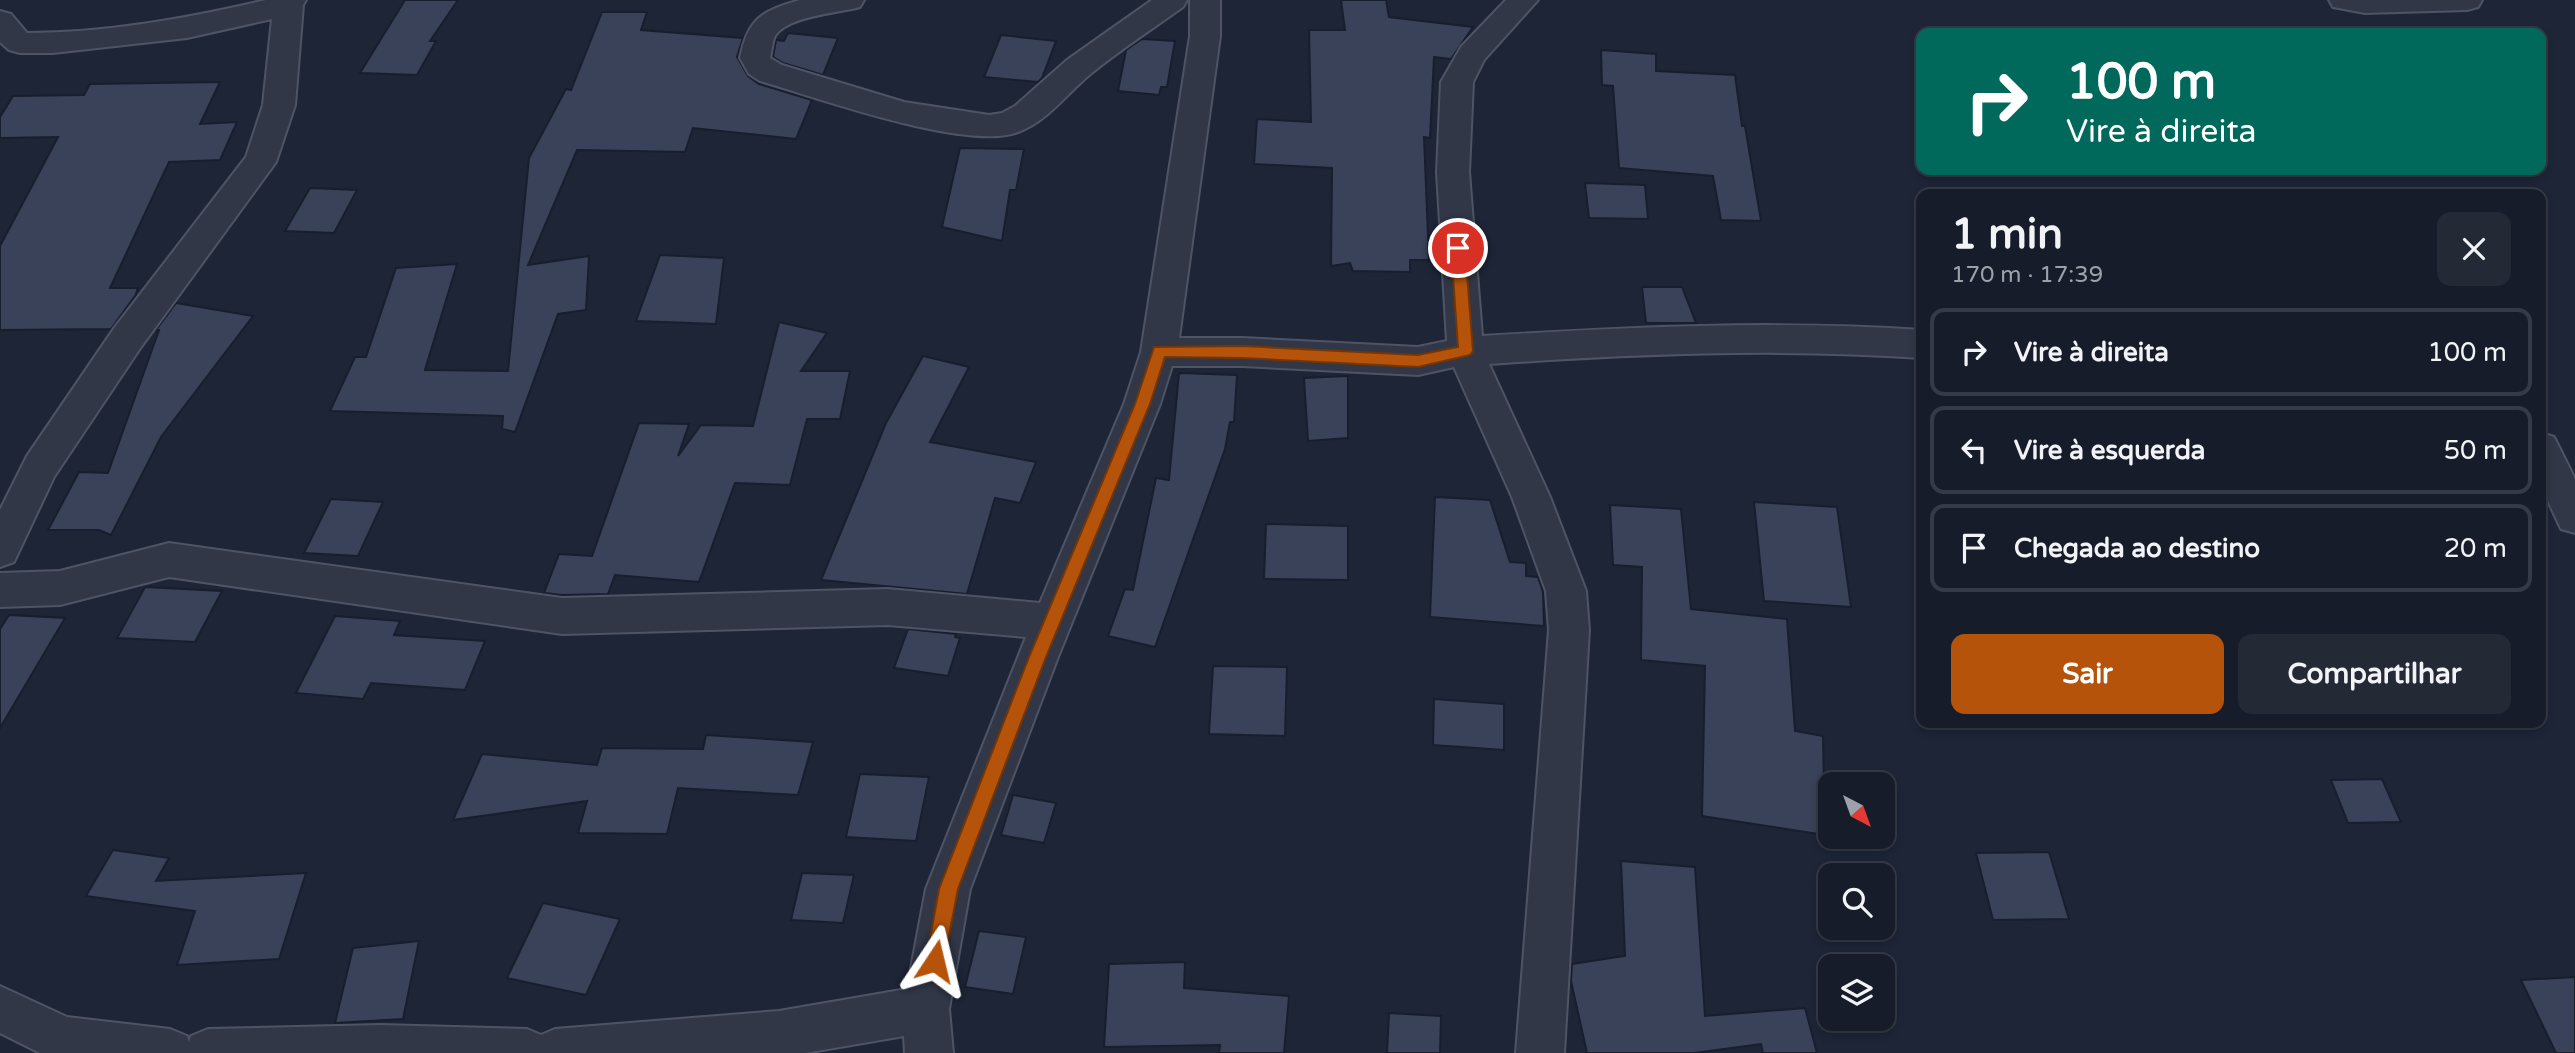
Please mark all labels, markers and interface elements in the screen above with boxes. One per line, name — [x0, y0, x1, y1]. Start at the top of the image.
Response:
text: 100 m — [2066, 53, 2216, 112]
icon: right — [1951, 56, 2042, 147]
text: Vire à direita — [2066, 113, 2257, 151]
text: 1 min — [1951, 209, 2063, 260]
button: close — [2437, 212, 2511, 286]
pin — [1428, 218, 1488, 278]
icon: arrive — [1439, 229, 1477, 267]
text: 170 m · 17:39 — [1951, 261, 2103, 289]
icon: right — [1955, 333, 1993, 371]
text: Vire à direita — [2014, 337, 2169, 368]
text: 100 m — [2427, 337, 2507, 368]
icon: left — [1955, 431, 1993, 469]
text: Vire à esquerda — [2014, 435, 2205, 466]
text: 50 m — [2444, 435, 2507, 466]
icon: arrive — [1955, 529, 1993, 567]
text: Chegada ao destino — [2014, 533, 2260, 564]
text: 20 m — [2444, 533, 2507, 564]
button: Sair — [1951, 634, 2224, 714]
button: Compartilhar — [2238, 634, 2511, 714]
north arrow — [1818, 772, 1895, 849]
map controls — [1818, 772, 1895, 1031]
button: search — [1818, 863, 1895, 940]
position arrow — [898, 924, 972, 998]
button: layers — [1818, 954, 1895, 1031]

